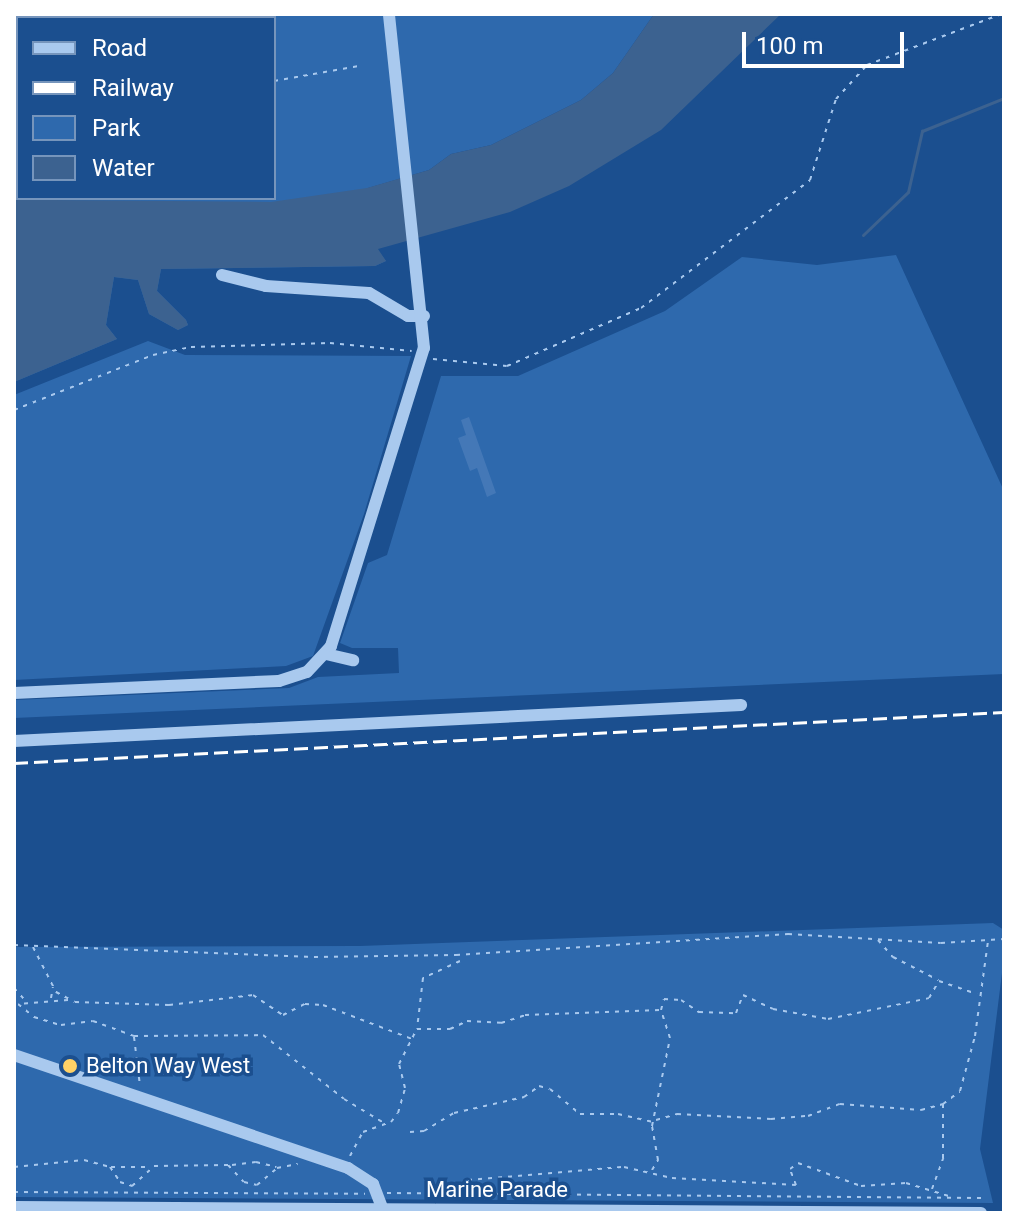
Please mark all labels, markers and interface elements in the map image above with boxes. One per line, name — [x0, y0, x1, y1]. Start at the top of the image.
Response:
legend — [16, 16, 276, 200]
scale bar — [746, 16, 908, 66]
text: 100 m — [756, 32, 823, 60]
text: Road — [92, 34, 147, 62]
text: Railway — [92, 74, 174, 102]
text: Park — [92, 114, 140, 142]
text: Water — [92, 154, 155, 182]
place label: Belton Way West — [86, 1053, 250, 1079]
marker: Belton Way West — [61, 1057, 79, 1075]
street label: Marine Parade — [426, 1177, 568, 1203]

